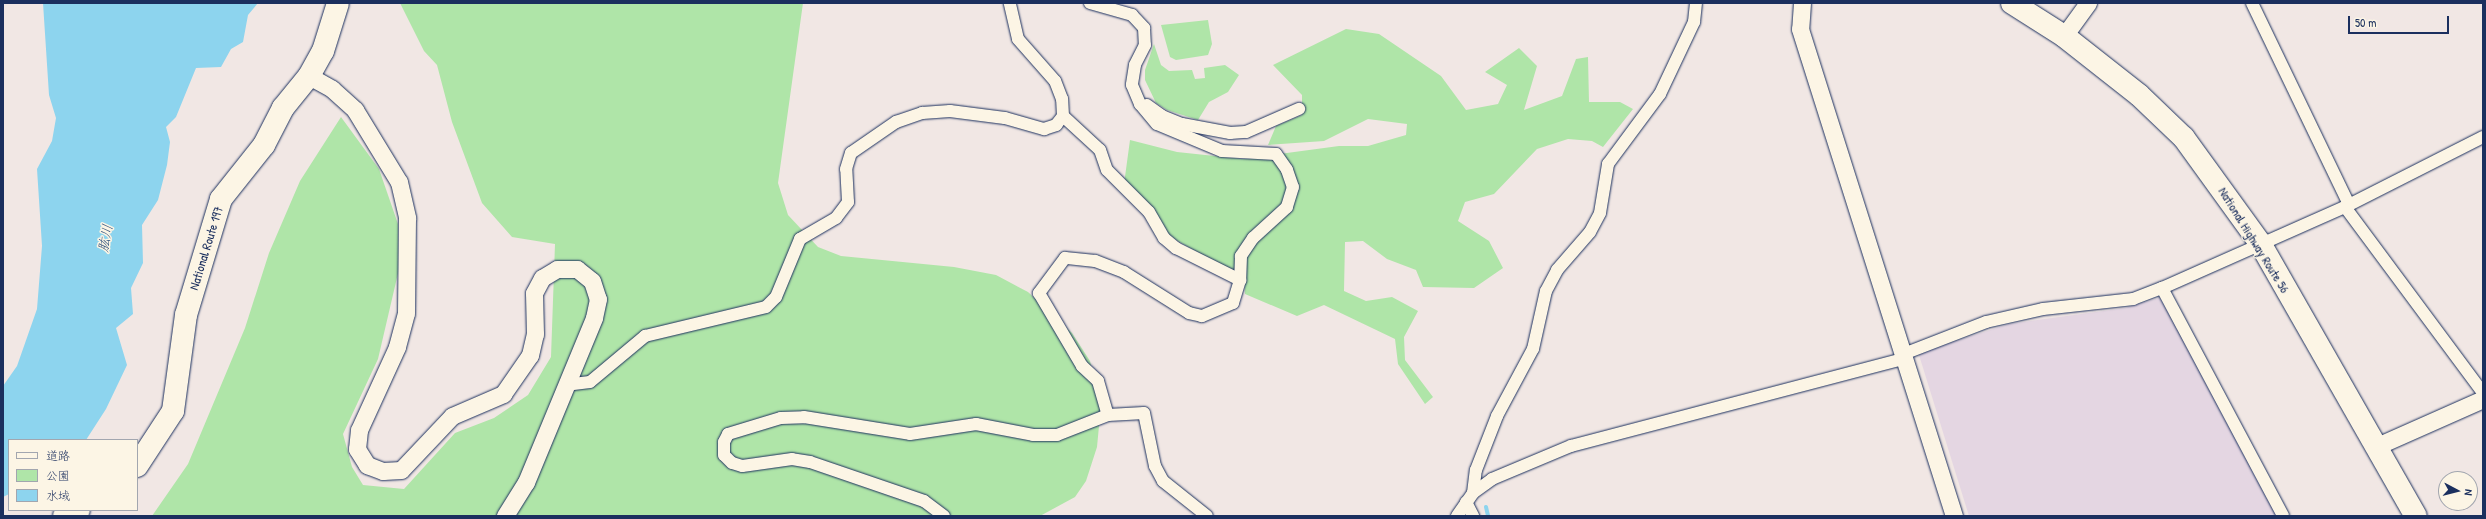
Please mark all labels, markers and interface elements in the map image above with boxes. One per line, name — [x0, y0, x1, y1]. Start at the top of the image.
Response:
scale bar — [2350, 8, 2451, 34]
text: 50 m — [2355, 14, 2376, 31]
street label: National Highway Route 56 — [2215, 184, 2293, 296]
street label: National Route 197 — [186, 204, 226, 292]
water label: 肱川 — [94, 223, 116, 253]
legend — [8, 439, 138, 511]
text: 道路 — [46, 447, 70, 464]
text: 公園 — [46, 467, 70, 484]
north arrow — [2438, 471, 2478, 511]
text: 水域 — [46, 487, 70, 504]
text: N — [2462, 489, 2476, 496]

